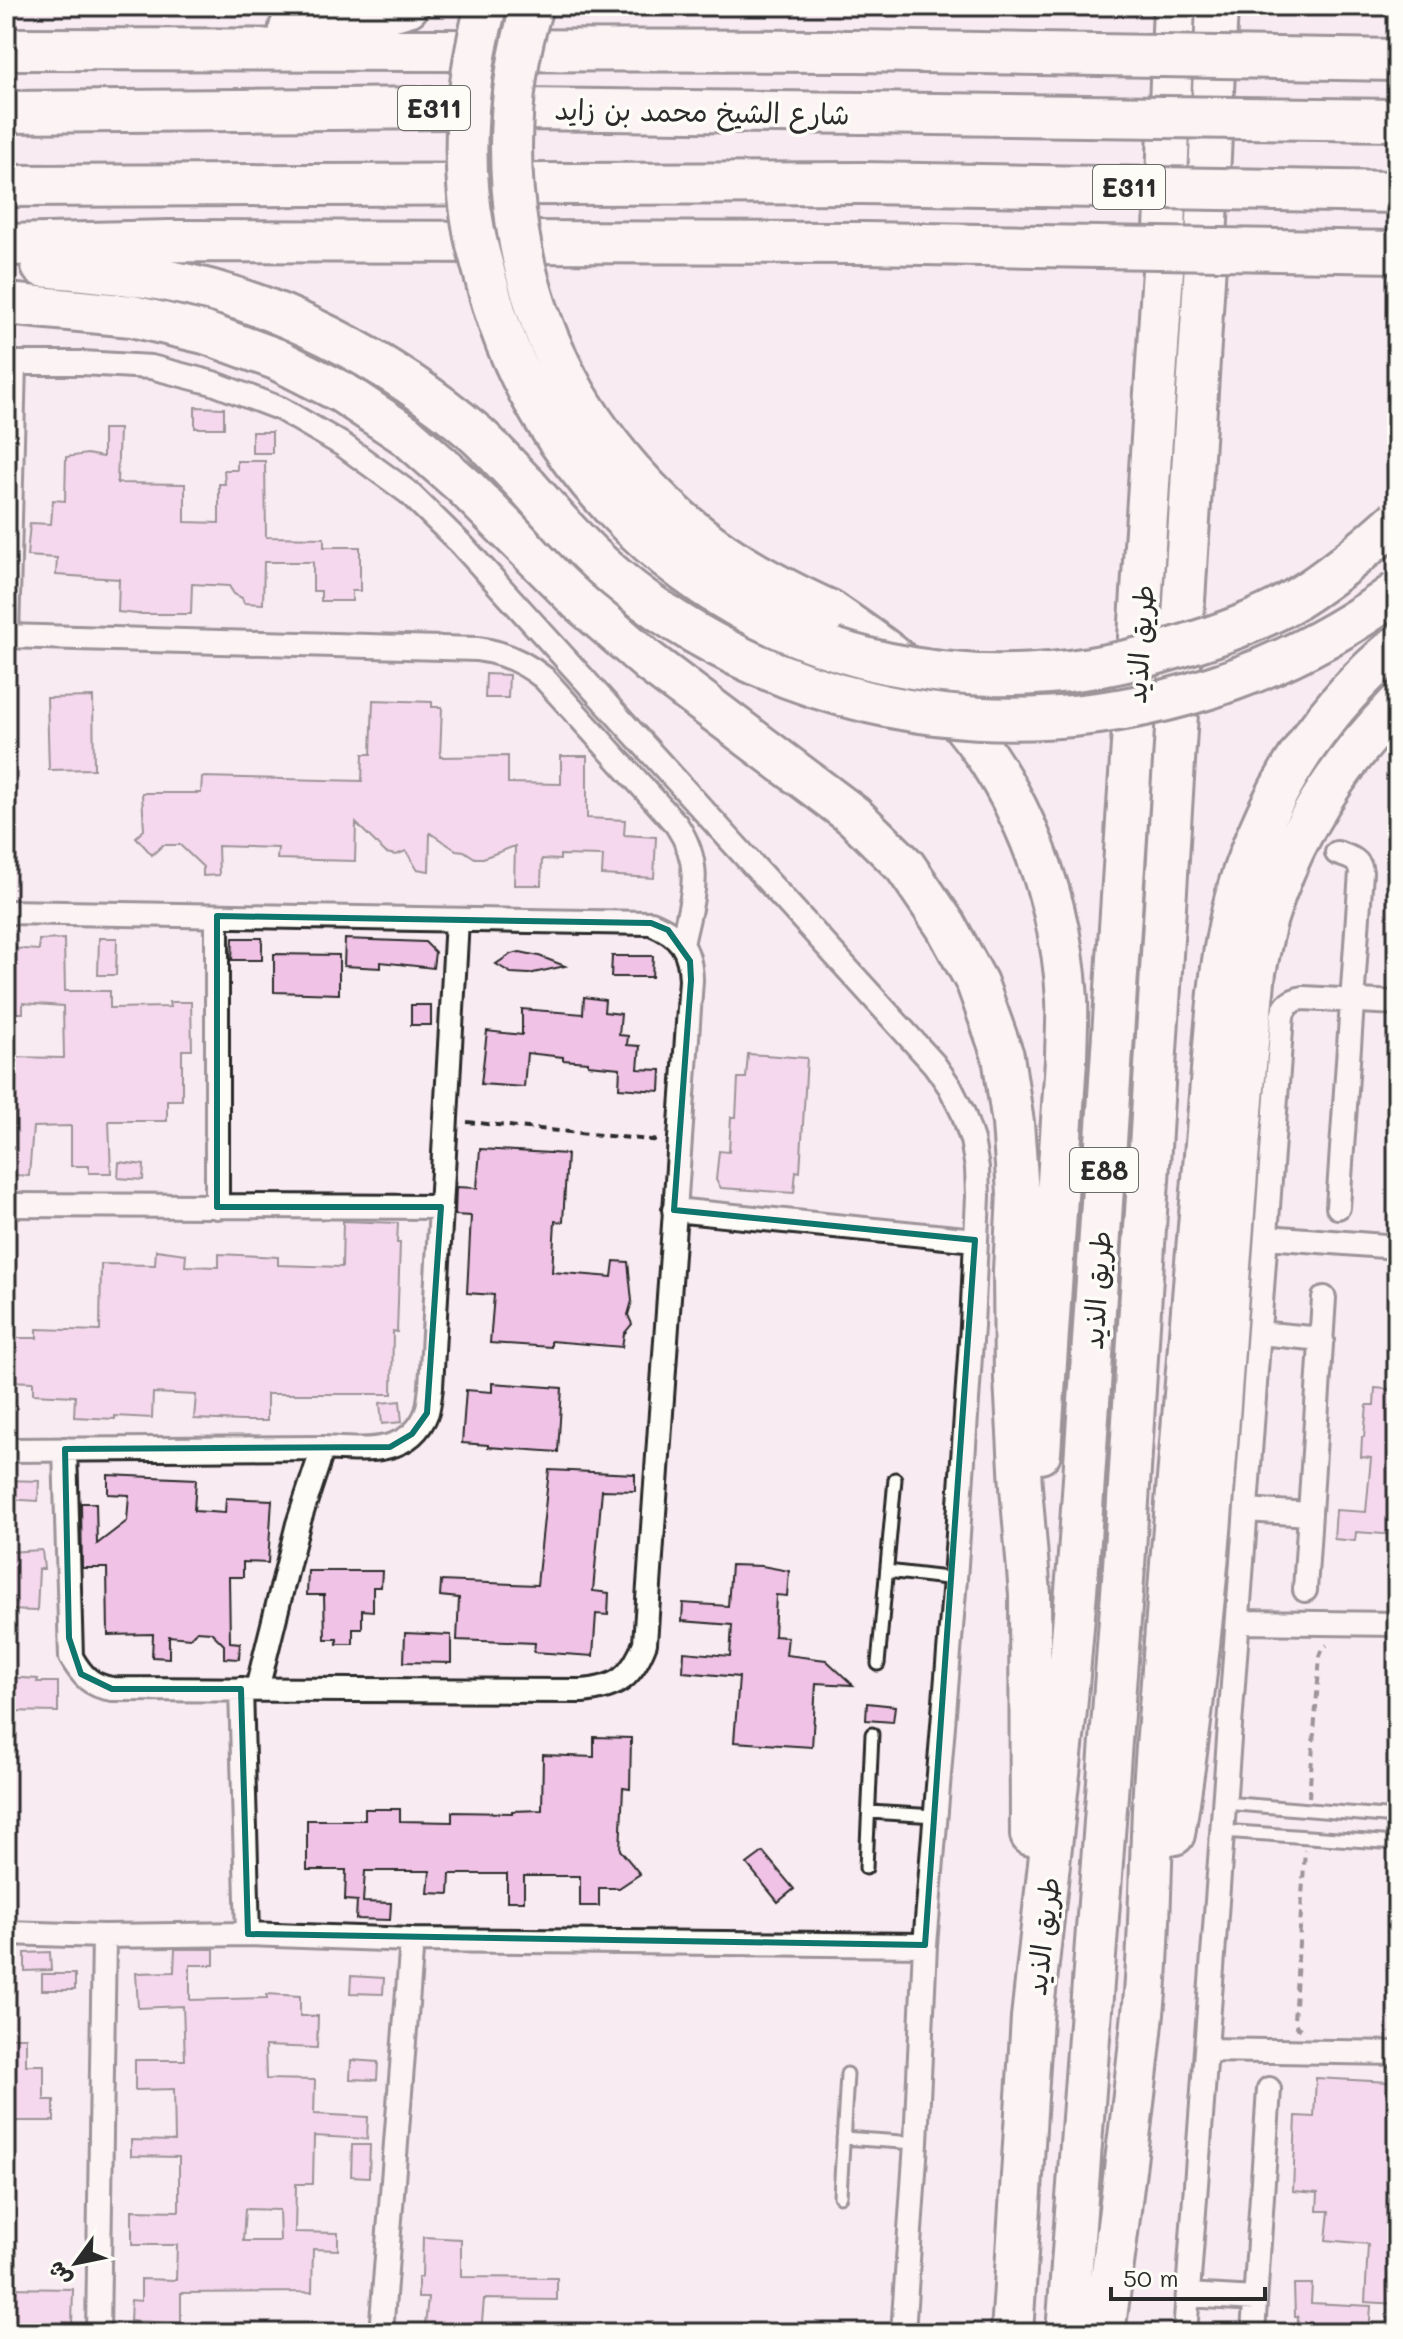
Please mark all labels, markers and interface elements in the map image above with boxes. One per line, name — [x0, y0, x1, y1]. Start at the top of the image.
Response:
road number: E311 — [398, 86, 470, 130]
street label: شارع الشيخ محمد بن زايد — [554, 90, 850, 135]
road number: E311 — [1093, 165, 1165, 209]
street label: طريق الذيد — [1117, 583, 1161, 705]
road number: E88 — [1070, 1148, 1138, 1192]
street label: طريق الذيد — [1074, 1229, 1118, 1351]
street label: طريق الذيد — [1017, 1875, 1067, 1997]
north arrow — [36, 2223, 116, 2303]
scale bar — [1111, 2251, 1265, 2301]
text: ش — [40, 2256, 78, 2292]
text: 50 m — [1123, 2262, 1179, 2293]

